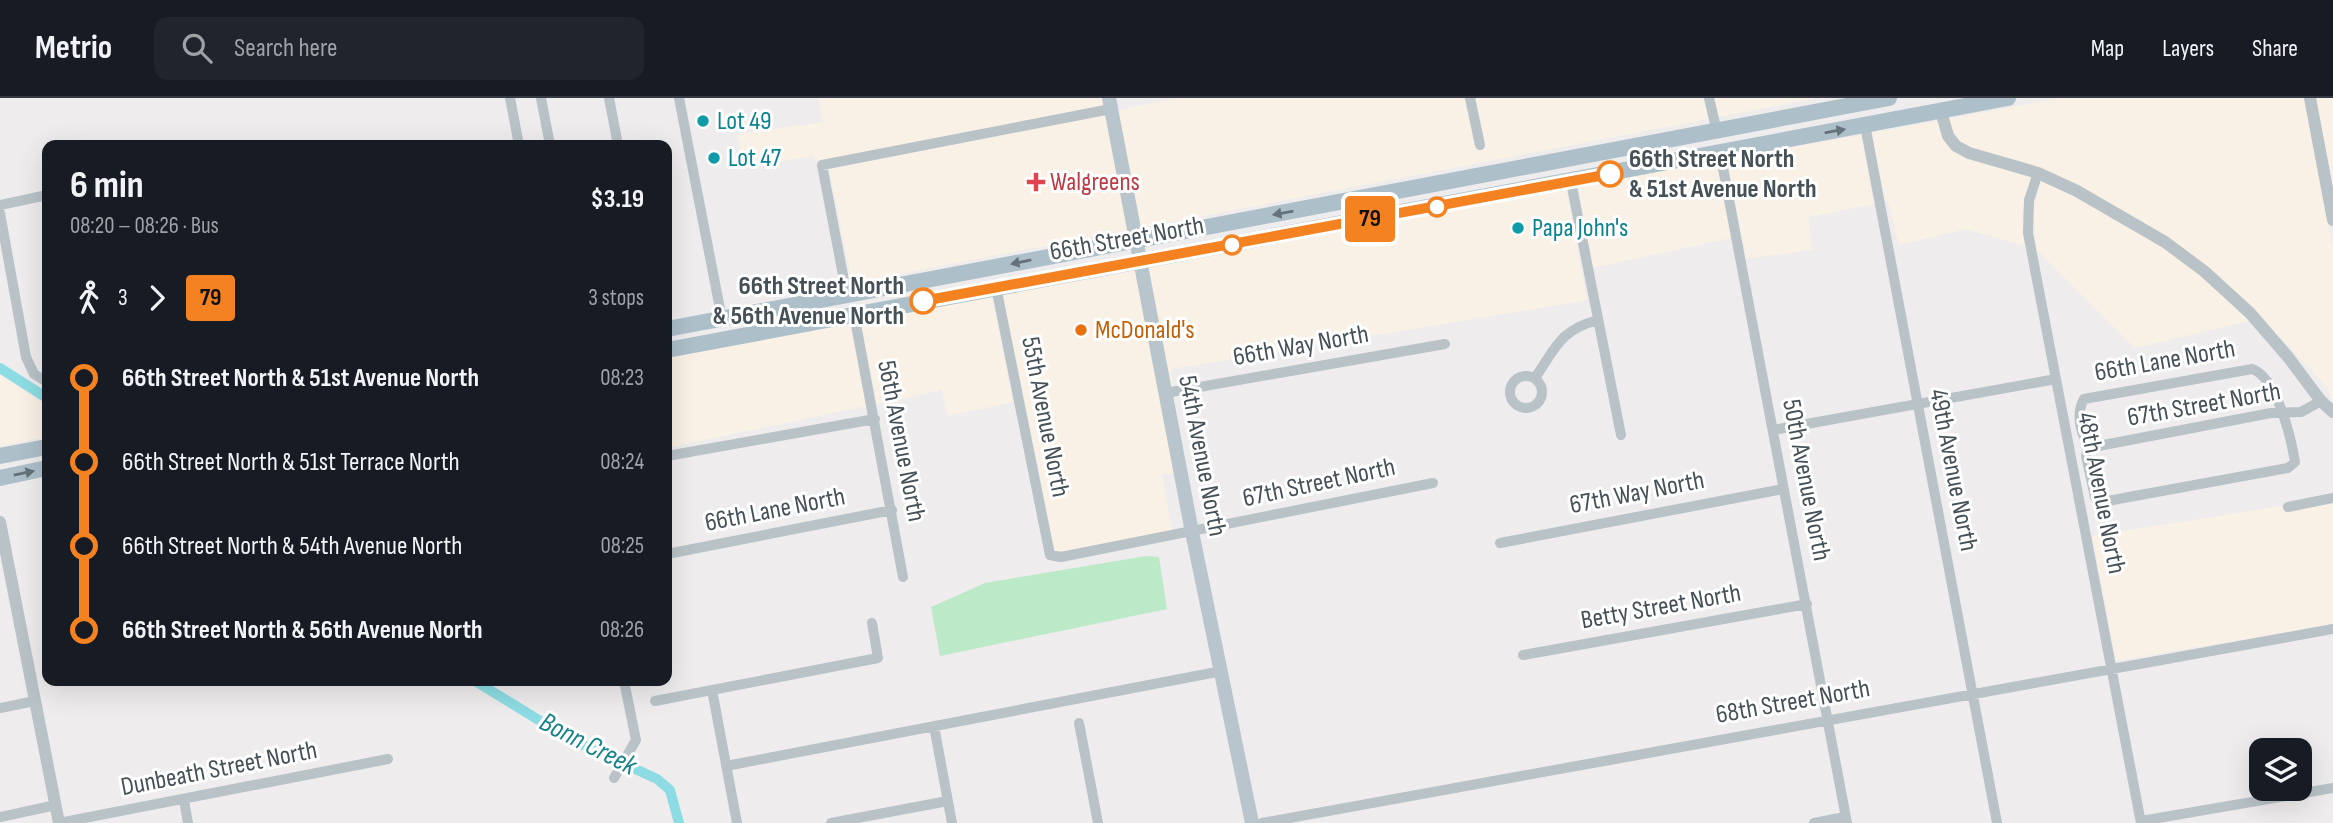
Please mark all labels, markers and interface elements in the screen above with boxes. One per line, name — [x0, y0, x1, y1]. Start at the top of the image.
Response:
search box — [154, 17, 644, 80]
text: Metrio — [35, 28, 112, 68]
icon: search — [178, 29, 216, 67]
text: Search here — [234, 33, 337, 64]
text: Map — [2091, 34, 2124, 63]
text: Layers — [2162, 34, 2214, 63]
text: Share — [2252, 34, 2298, 63]
place label: Lot 49 — [717, 106, 772, 137]
marker: Lot 49 — [695, 113, 711, 129]
one-way arrow — [1824, 125, 1846, 136]
place label: Lot 47 — [728, 143, 782, 174]
place label: 66th Street North & 51st Avenue North — [1629, 144, 1817, 205]
marker: Lot 47 — [706, 150, 722, 166]
marker: 66th Street North & 51st Avenue North — [1597, 161, 1623, 187]
text: 6 min — [70, 163, 144, 208]
place label: Walgreens — [1050, 167, 1140, 198]
marker: Walgreens — [1028, 174, 1044, 190]
text: $3.19 — [590, 184, 644, 215]
line badge: 79 — [1338, 196, 1402, 242]
unlabelled marker — [1427, 197, 1447, 217]
text: 79 — [1359, 204, 1381, 233]
one-way arrow — [1272, 208, 1294, 219]
street label: 66th Street North — [1048, 210, 1206, 268]
text: 08:20 – 08:26 · Bus — [70, 212, 219, 240]
place label: Papa John's — [1532, 213, 1628, 244]
marker: Papa John's — [1510, 220, 1526, 236]
unlabelled marker — [1222, 235, 1242, 255]
one-way arrow — [1010, 257, 1032, 268]
place label: 66th Street North & 56th Avenue North — [713, 271, 904, 332]
icon: walk — [70, 279, 108, 317]
icon: forward — [138, 279, 176, 317]
text: 79 — [200, 283, 221, 312]
text: 3 — [118, 284, 128, 312]
text: 3 stops — [588, 284, 644, 312]
marker: 66th Street North & 56th Avenue North — [910, 288, 936, 314]
place label: McDonald's — [1095, 315, 1195, 346]
street label: 66th Way North — [1231, 319, 1371, 373]
marker: McDonald's — [1073, 322, 1089, 338]
street label: 66th Lane North — [2092, 333, 2238, 389]
street label: 55th Avenue North — [1014, 334, 1076, 500]
street label: 56th Avenue North — [870, 358, 932, 524]
text: 66th Street North & 51st Avenue North — [122, 363, 479, 394]
text: 08:23 — [600, 364, 644, 392]
street label: 54th Avenue North — [1171, 373, 1233, 539]
street label: 67th Street North — [2125, 376, 2283, 434]
street label: 49th Avenue North — [1922, 386, 1984, 554]
street label: 50th Avenue North — [1775, 397, 1837, 563]
street label: 48th Avenue North — [2070, 409, 2132, 577]
text: 66th Street North & 51st Terrace North — [122, 447, 460, 478]
text: 08:24 — [600, 448, 644, 476]
street label: 67th Street North — [1240, 452, 1398, 514]
street label: 67th Way North — [1567, 465, 1707, 521]
one-way arrow — [13, 467, 35, 478]
street label: 66th Lane North — [702, 481, 848, 539]
text: 66th Street North & 54th Avenue North — [122, 531, 462, 562]
text: 08:25 — [601, 532, 644, 560]
street label: Betty Street North — [1579, 578, 1743, 636]
text: 66th Street North & 56th Avenue North — [122, 615, 483, 646]
text: 08:26 — [600, 616, 644, 644]
street label: 68th Street North — [1714, 673, 1872, 731]
water label: Bonn Creek — [534, 706, 643, 783]
street label: Dunbeath Street North — [118, 735, 320, 803]
map controls — [2249, 738, 2312, 801]
button: layers — [2249, 738, 2312, 801]

